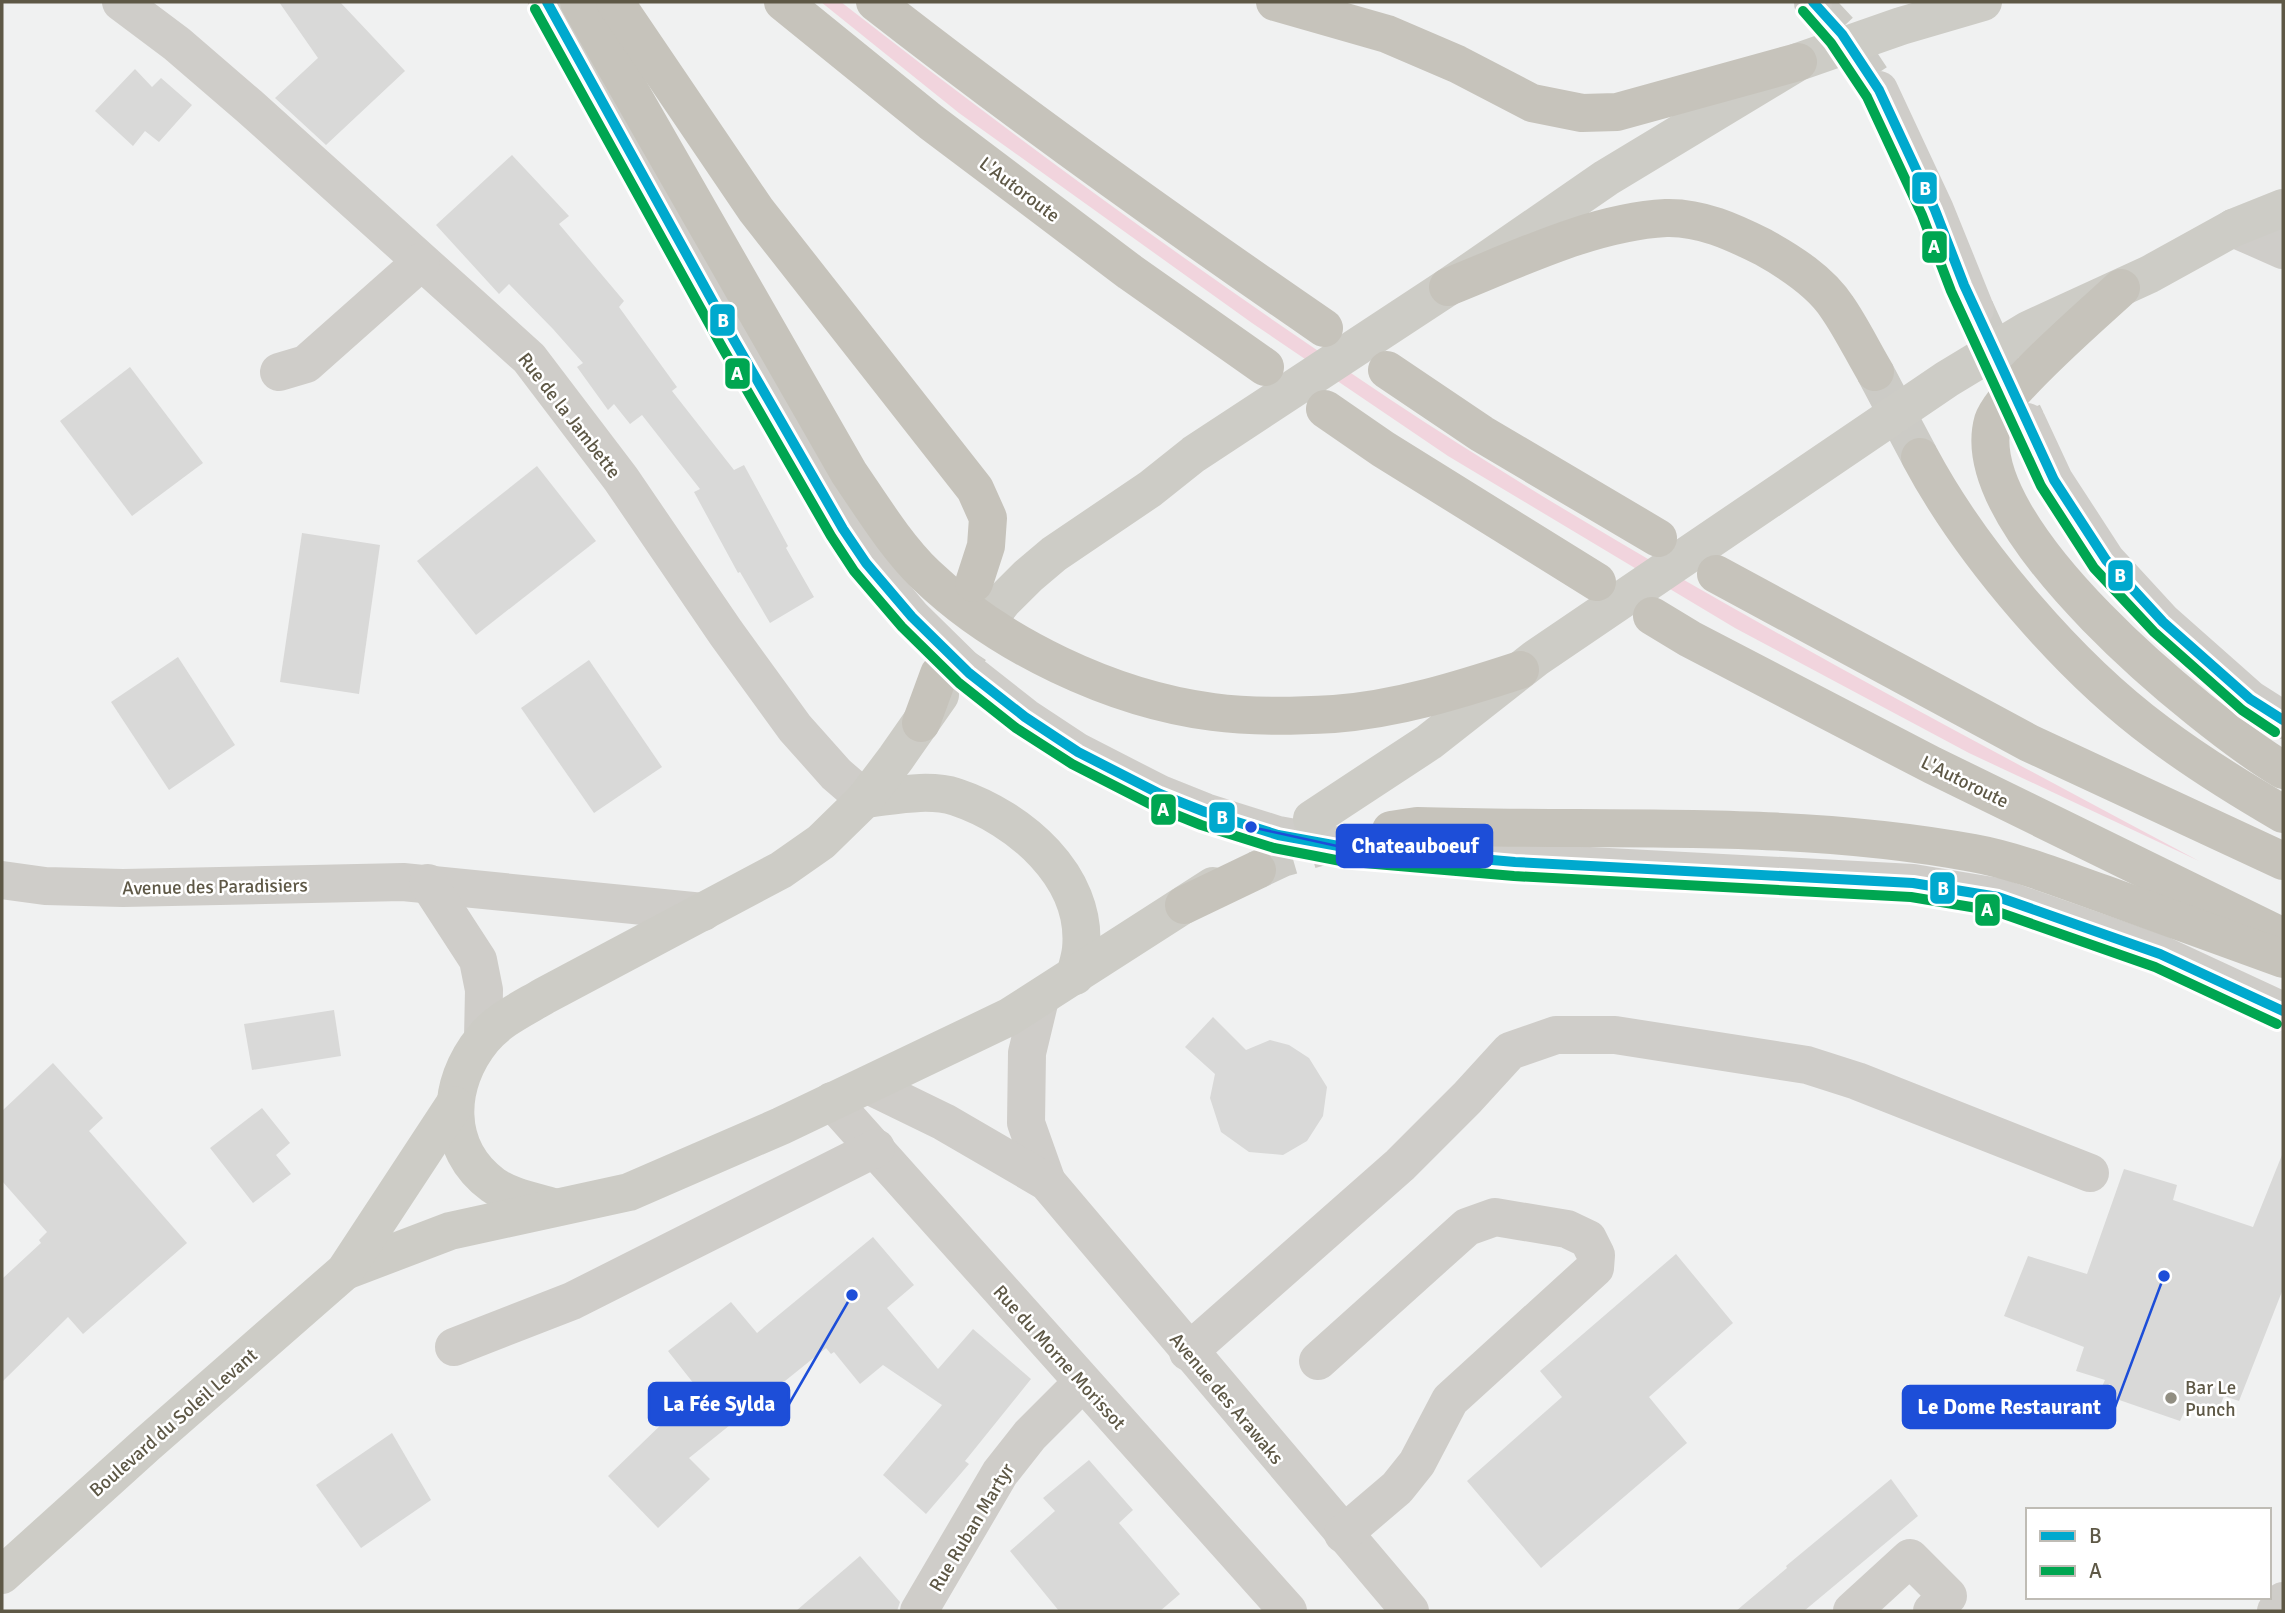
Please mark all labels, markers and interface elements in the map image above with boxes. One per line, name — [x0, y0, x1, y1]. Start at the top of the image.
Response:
street label: L'Autoroute — [974, 152, 1064, 228]
line badge: B — [1911, 171, 1938, 205]
text: B — [1919, 177, 1931, 201]
line badge: A — [1921, 230, 1948, 264]
text: A — [1928, 235, 1940, 259]
line badge: B — [709, 303, 736, 337]
text: B — [717, 309, 729, 333]
street label: Rue de la Jambette — [513, 348, 626, 483]
line badge: A — [724, 357, 751, 390]
text: A — [731, 362, 743, 386]
line badge: B — [2107, 559, 2134, 592]
text: B — [2114, 564, 2126, 588]
street label: L'Autoroute — [1917, 750, 2012, 813]
line badge: A — [1150, 793, 1177, 826]
text: A — [1157, 798, 1169, 822]
line badge: B — [1208, 801, 1236, 834]
text: B — [1216, 806, 1228, 830]
callout: Chateauboeuf — [1337, 825, 1492, 867]
text: Chateauboeuf — [1352, 833, 1480, 859]
line badge: B — [1929, 871, 1956, 905]
street label: Avenue des Paradisiers — [122, 873, 308, 901]
text: B — [1937, 877, 1949, 901]
line badge: A — [1974, 893, 2001, 927]
text: A — [1981, 898, 1993, 922]
street label: Rue du Morne Morissot — [988, 1280, 1131, 1435]
street label: Avenue des Arawaks — [1164, 1328, 1288, 1469]
street label: Boulevard du Soleil Levant — [85, 1343, 263, 1502]
place label: Bar Le Punch — [2185, 1376, 2236, 1422]
callout: La Fée Sylda — [649, 1383, 789, 1425]
callout: Le Dome Restaurant — [1903, 1386, 2115, 1428]
marker: Bar Le Punch — [2163, 1390, 2179, 1406]
text: La Fée Sylda — [663, 1391, 776, 1417]
text: Le Dome Restaurant — [1917, 1394, 2101, 1420]
street label: Rue Ruban Martyr — [924, 1459, 1020, 1596]
legend — [2026, 1508, 2271, 1599]
text: B — [2089, 1523, 2102, 1549]
text: A — [2089, 1558, 2102, 1584]

